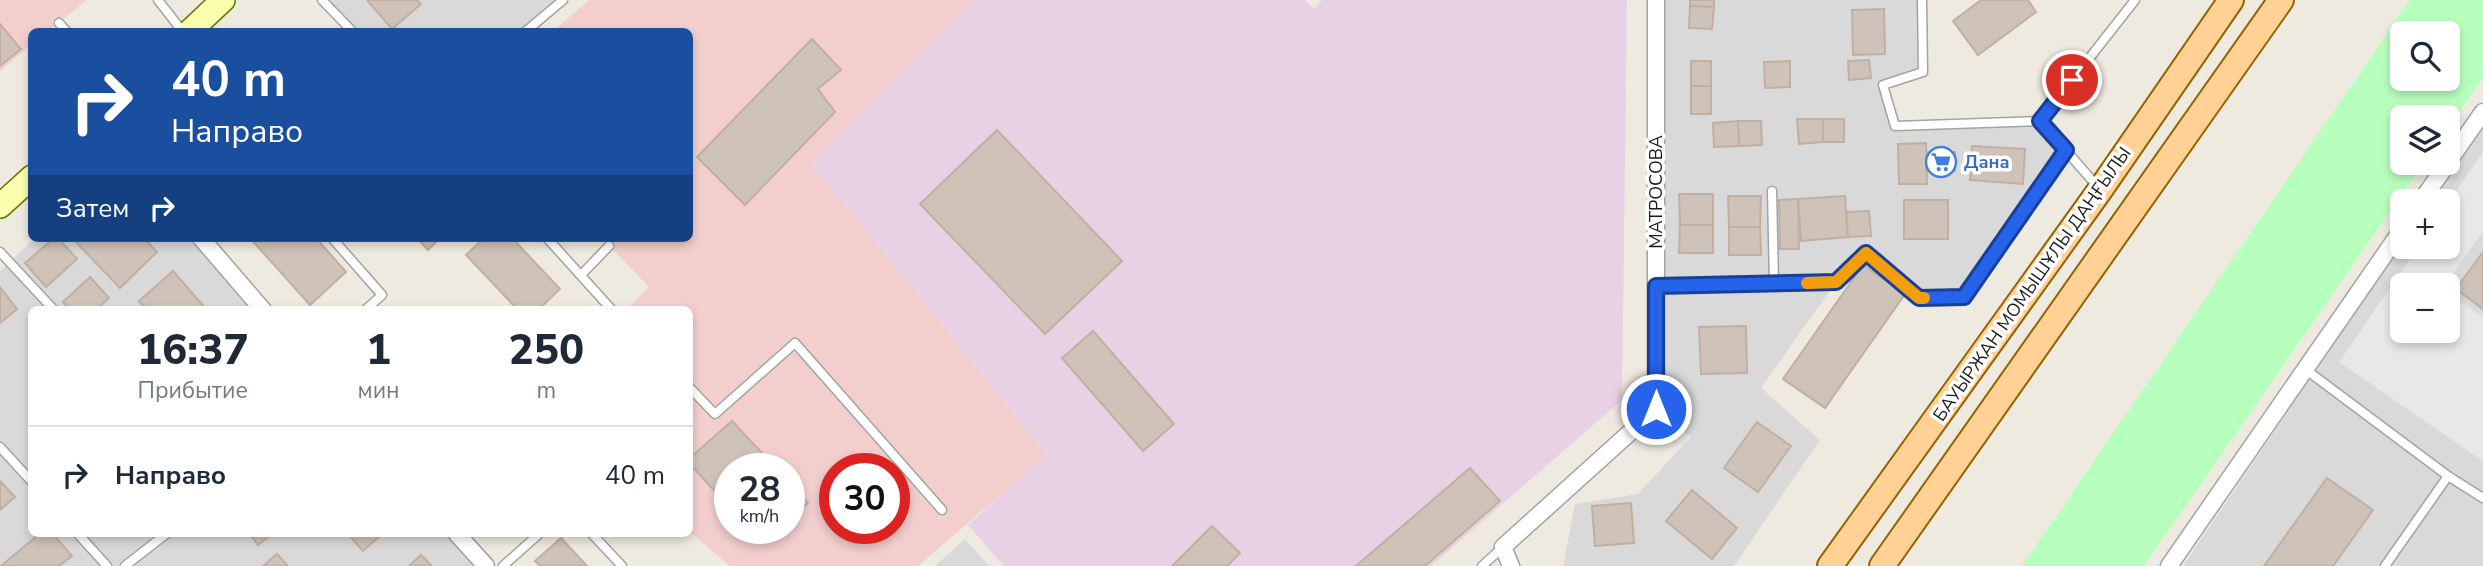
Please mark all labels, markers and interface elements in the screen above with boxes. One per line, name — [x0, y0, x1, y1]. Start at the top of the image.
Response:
map controls — [2390, 21, 2460, 343]
button: search — [2390, 21, 2460, 91]
text: 40 m — [171, 46, 286, 113]
pin — [2042, 50, 2102, 110]
icon: right — [56, 56, 147, 147]
icon: arrive — [2053, 61, 2091, 99]
button: layers — [2390, 105, 2460, 175]
text: Направо — [171, 110, 303, 153]
street label: МАТРОСОВА — [1644, 135, 1668, 249]
street label: БАУЫРЖАН МОМЫШҰЛЫ ДАҢҒЫЛЫ — [1928, 142, 2136, 426]
supermarket icon: Дана — [1924, 145, 1958, 179]
place label: Дана — [1964, 150, 2010, 174]
icon: right — [143, 189, 181, 227]
button: + — [2390, 189, 2460, 259]
text: Затем — [56, 191, 129, 226]
button: − — [2390, 273, 2460, 343]
text: 16:37 — [137, 322, 249, 379]
text: 1 — [366, 322, 391, 379]
text: 250 — [509, 322, 584, 379]
position arrow — [1619, 372, 1693, 446]
text: Прибытие — [138, 375, 248, 406]
text: мин — [358, 375, 400, 406]
text: m — [536, 375, 556, 406]
speed limit sign: 30 — [819, 453, 910, 544]
icon: right — [56, 456, 94, 494]
text: Направо — [115, 458, 226, 493]
text: 40 m — [605, 458, 665, 493]
text: 28 — [738, 466, 781, 513]
text: km/h — [740, 504, 779, 528]

